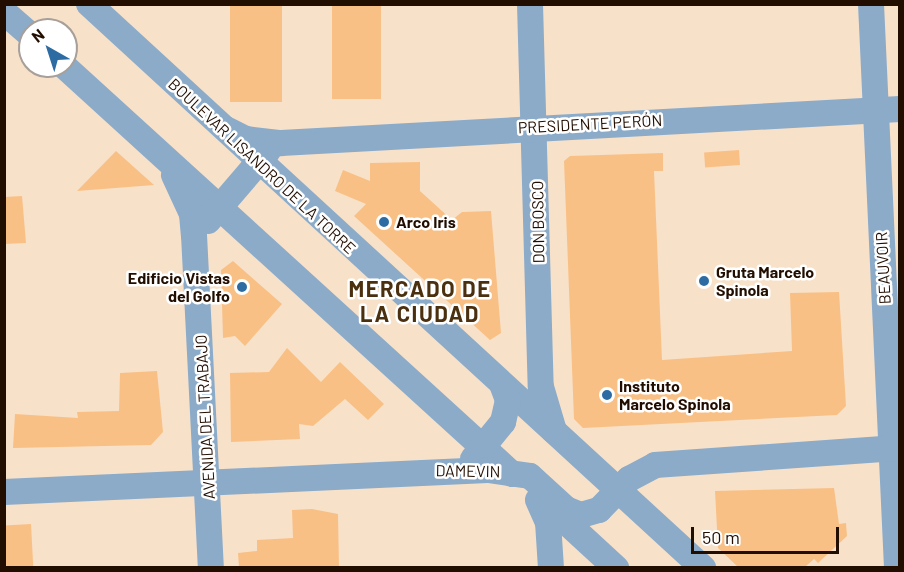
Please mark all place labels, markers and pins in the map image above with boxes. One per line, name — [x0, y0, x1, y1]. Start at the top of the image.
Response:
place label: Arco Iris — [396, 212, 456, 232]
marker: Arco Iris — [377, 215, 391, 229]
place label: Gruta Marcelo Spinola — [716, 262, 814, 300]
place label: Edificio Vistas del Golfo — [128, 268, 230, 306]
marker: Gruta Marcelo Spinola — [697, 274, 711, 288]
marker: Edificio Vistas del Golfo — [235, 280, 249, 294]
place label: Instituto Marcelo Spinola — [619, 376, 731, 414]
marker: Instituto Marcelo Spinola — [600, 388, 614, 402]

